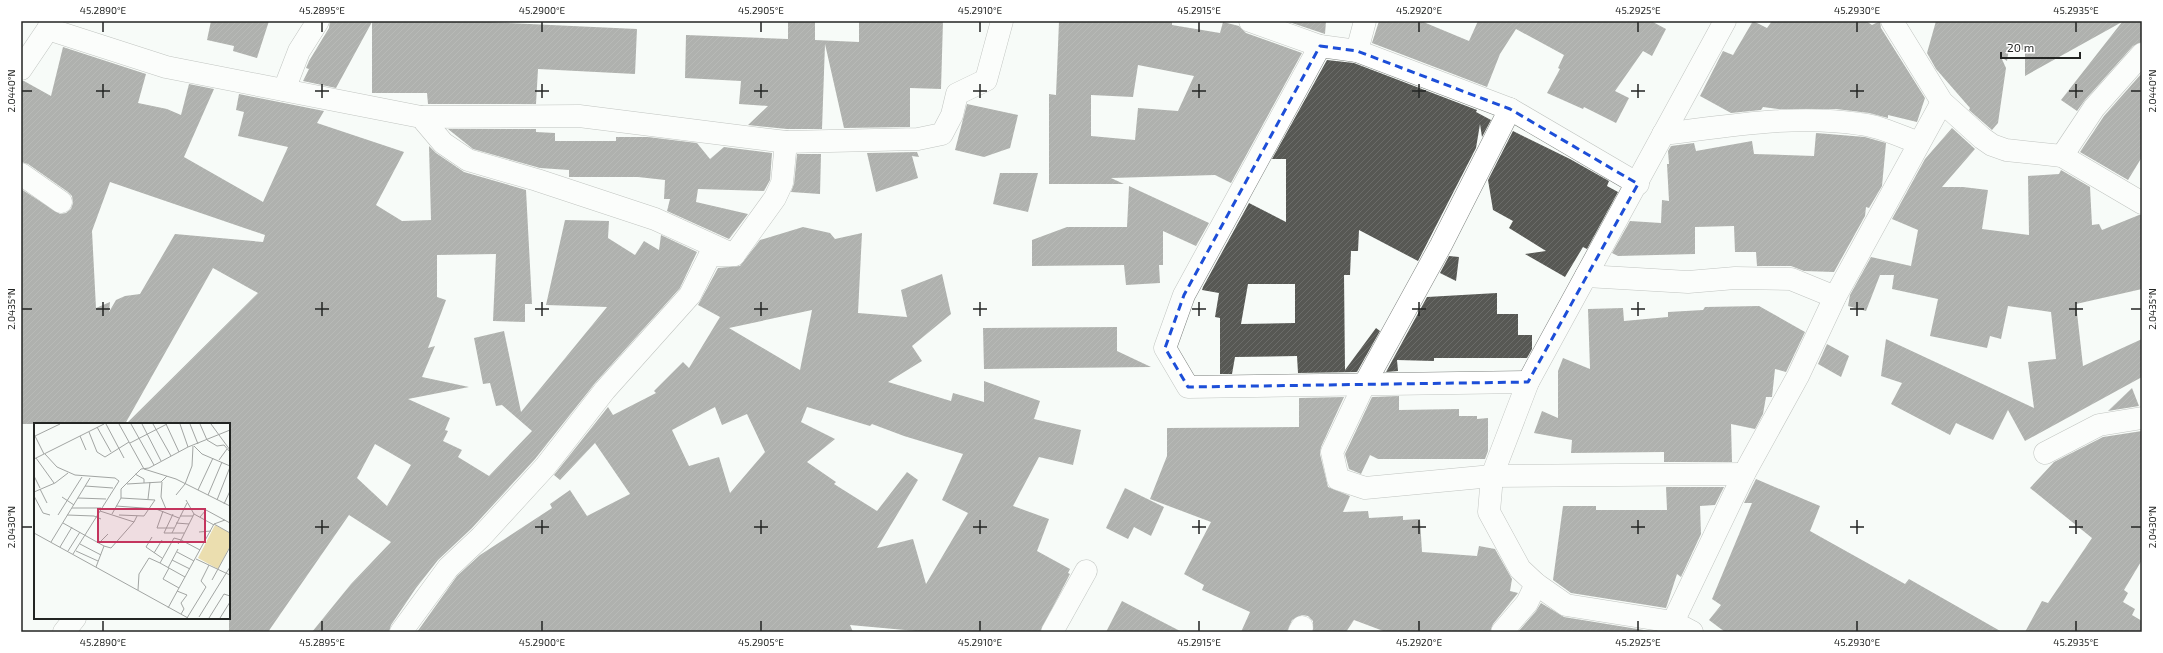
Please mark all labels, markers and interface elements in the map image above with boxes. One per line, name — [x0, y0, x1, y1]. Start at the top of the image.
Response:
text: 45.2890°E — [80, 4, 127, 16]
text: 45.2895°E — [299, 4, 345, 16]
text: 45.2900°E — [519, 4, 566, 16]
text: 45.2905°E — [738, 4, 784, 16]
text: 45.2910°E — [958, 4, 1003, 16]
text: 45.2915°E — [1177, 4, 1221, 16]
text: 45.2920°E — [1396, 4, 1442, 16]
text: 45.2925°E — [1615, 4, 1661, 16]
text: 45.2930°E — [1834, 4, 1880, 16]
text: 45.2935°E — [2053, 4, 2099, 16]
scale bar — [2001, 34, 2080, 60]
text: 20 m — [2007, 40, 2034, 54]
text: 2.0440°N — [5, 70, 17, 112]
text: 2.0440°N — [2146, 70, 2158, 112]
text: 2.0435°N — [5, 288, 17, 330]
text: 2.0435°N — [2146, 288, 2158, 330]
inset map — [34, 423, 230, 619]
text: 2.0430°N — [5, 506, 17, 548]
text: 2.0430°N — [2146, 506, 2158, 548]
text: 45.2890°E — [80, 636, 127, 648]
text: 45.2895°E — [299, 636, 345, 648]
text: 45.2900°E — [519, 636, 566, 648]
text: 45.2905°E — [738, 636, 784, 648]
text: 45.2910°E — [958, 636, 1003, 648]
text: 45.2915°E — [1177, 636, 1221, 648]
text: 45.2920°E — [1396, 636, 1442, 648]
text: 45.2925°E — [1615, 636, 1661, 648]
text: 45.2930°E — [1834, 636, 1880, 648]
text: 45.2935°E — [2053, 636, 2099, 648]

